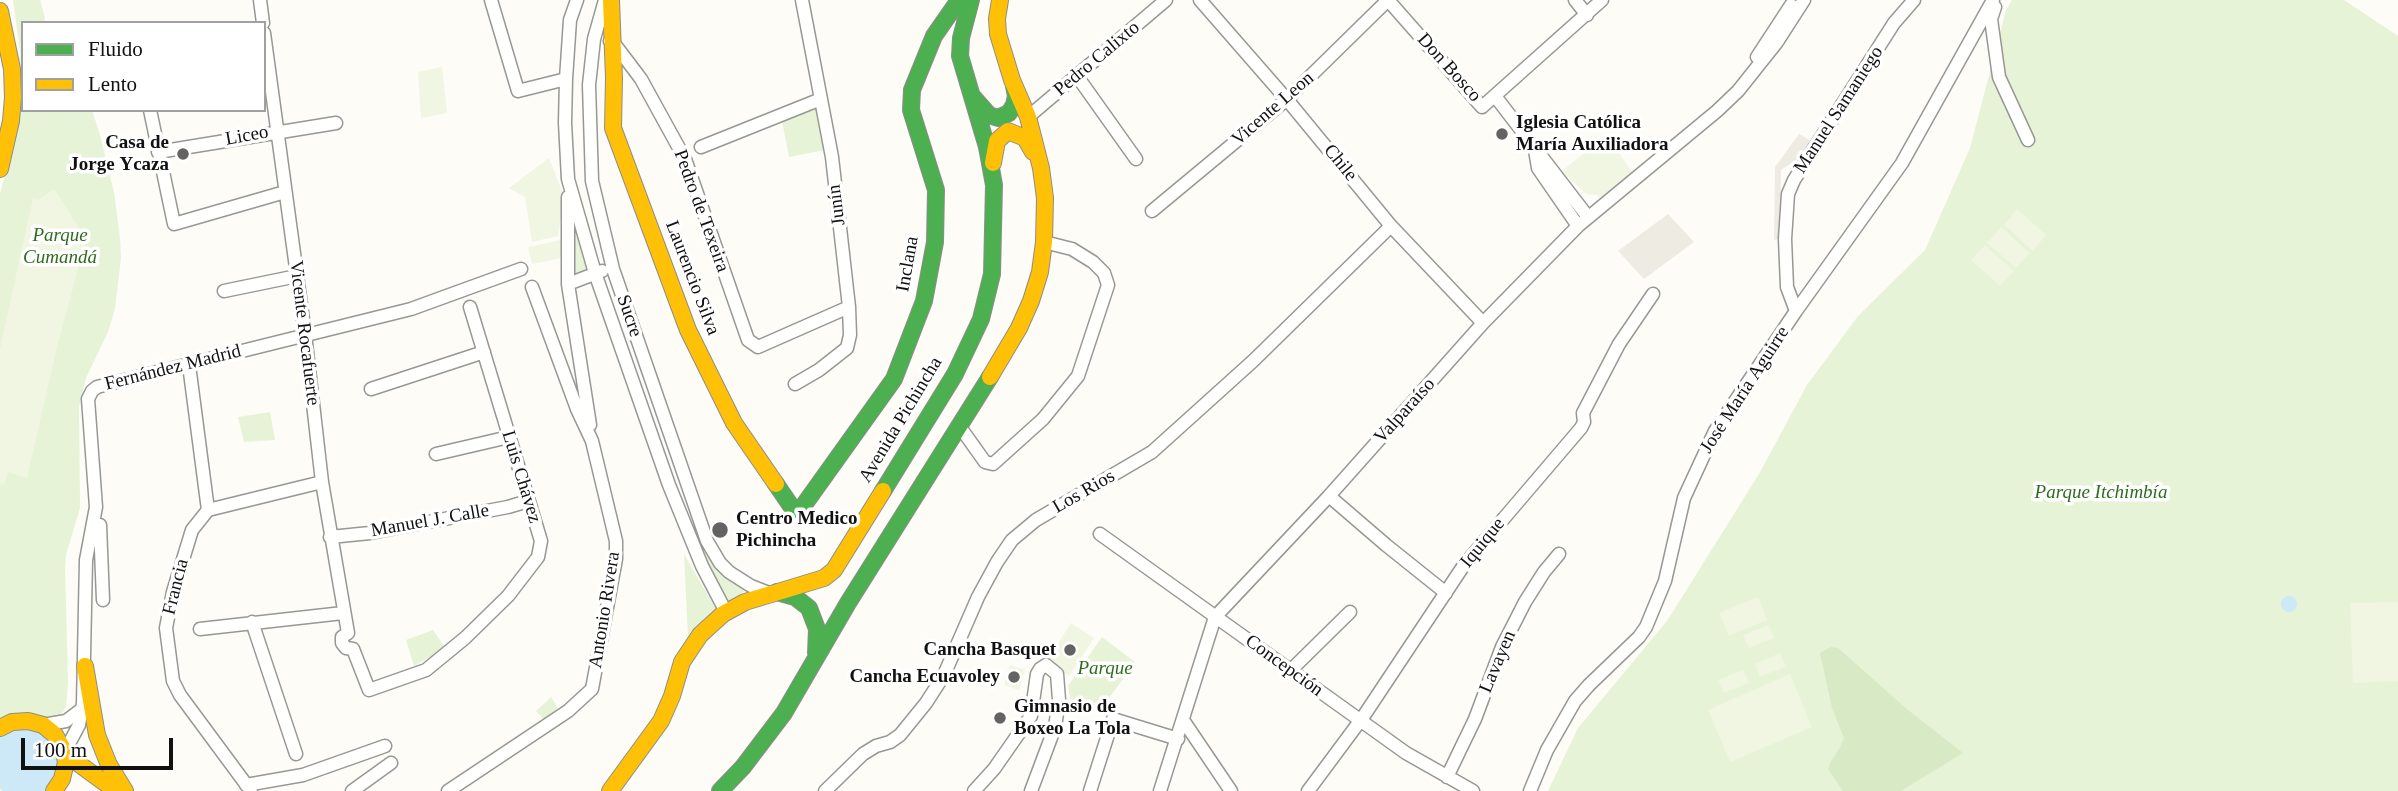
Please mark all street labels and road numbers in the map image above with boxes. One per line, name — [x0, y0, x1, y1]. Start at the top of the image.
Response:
street label: Pedro Calixto — [1049, 17, 1145, 101]
street label: Don Bosco — [1412, 29, 1486, 107]
street label: Manuel Samaniego — [1789, 42, 1889, 178]
street label: Vicente Leon — [1227, 67, 1319, 151]
street label: Liceo — [224, 121, 270, 151]
street label: Chile — [1318, 140, 1362, 186]
street label: Pedro de Texeira — [668, 147, 734, 275]
street label: Junín — [823, 183, 851, 227]
street label: Laurencio Silva — [660, 218, 724, 338]
street label: Inclana — [892, 234, 924, 294]
street label: Vicente Rocafuerte — [284, 259, 324, 407]
street label: Sucre — [611, 292, 647, 340]
street label: José María Aguirre — [1695, 322, 1795, 458]
street label: Fernández Madrid — [102, 340, 244, 396]
street label: Avenida Pichincha — [854, 353, 948, 487]
street label: Valparaíso — [1370, 374, 1440, 448]
street label: Luis Chávez — [496, 428, 546, 526]
street label: Los Rios — [1049, 465, 1119, 519]
street label: Manuel J. Calle — [369, 499, 491, 543]
street label: Iquique — [1456, 513, 1510, 573]
street label: Antonio Rivera — [585, 550, 625, 670]
street label: Francia — [158, 557, 194, 617]
street label: Lavayen — [1475, 627, 1521, 697]
street label: Concepción — [1241, 630, 1327, 702]

